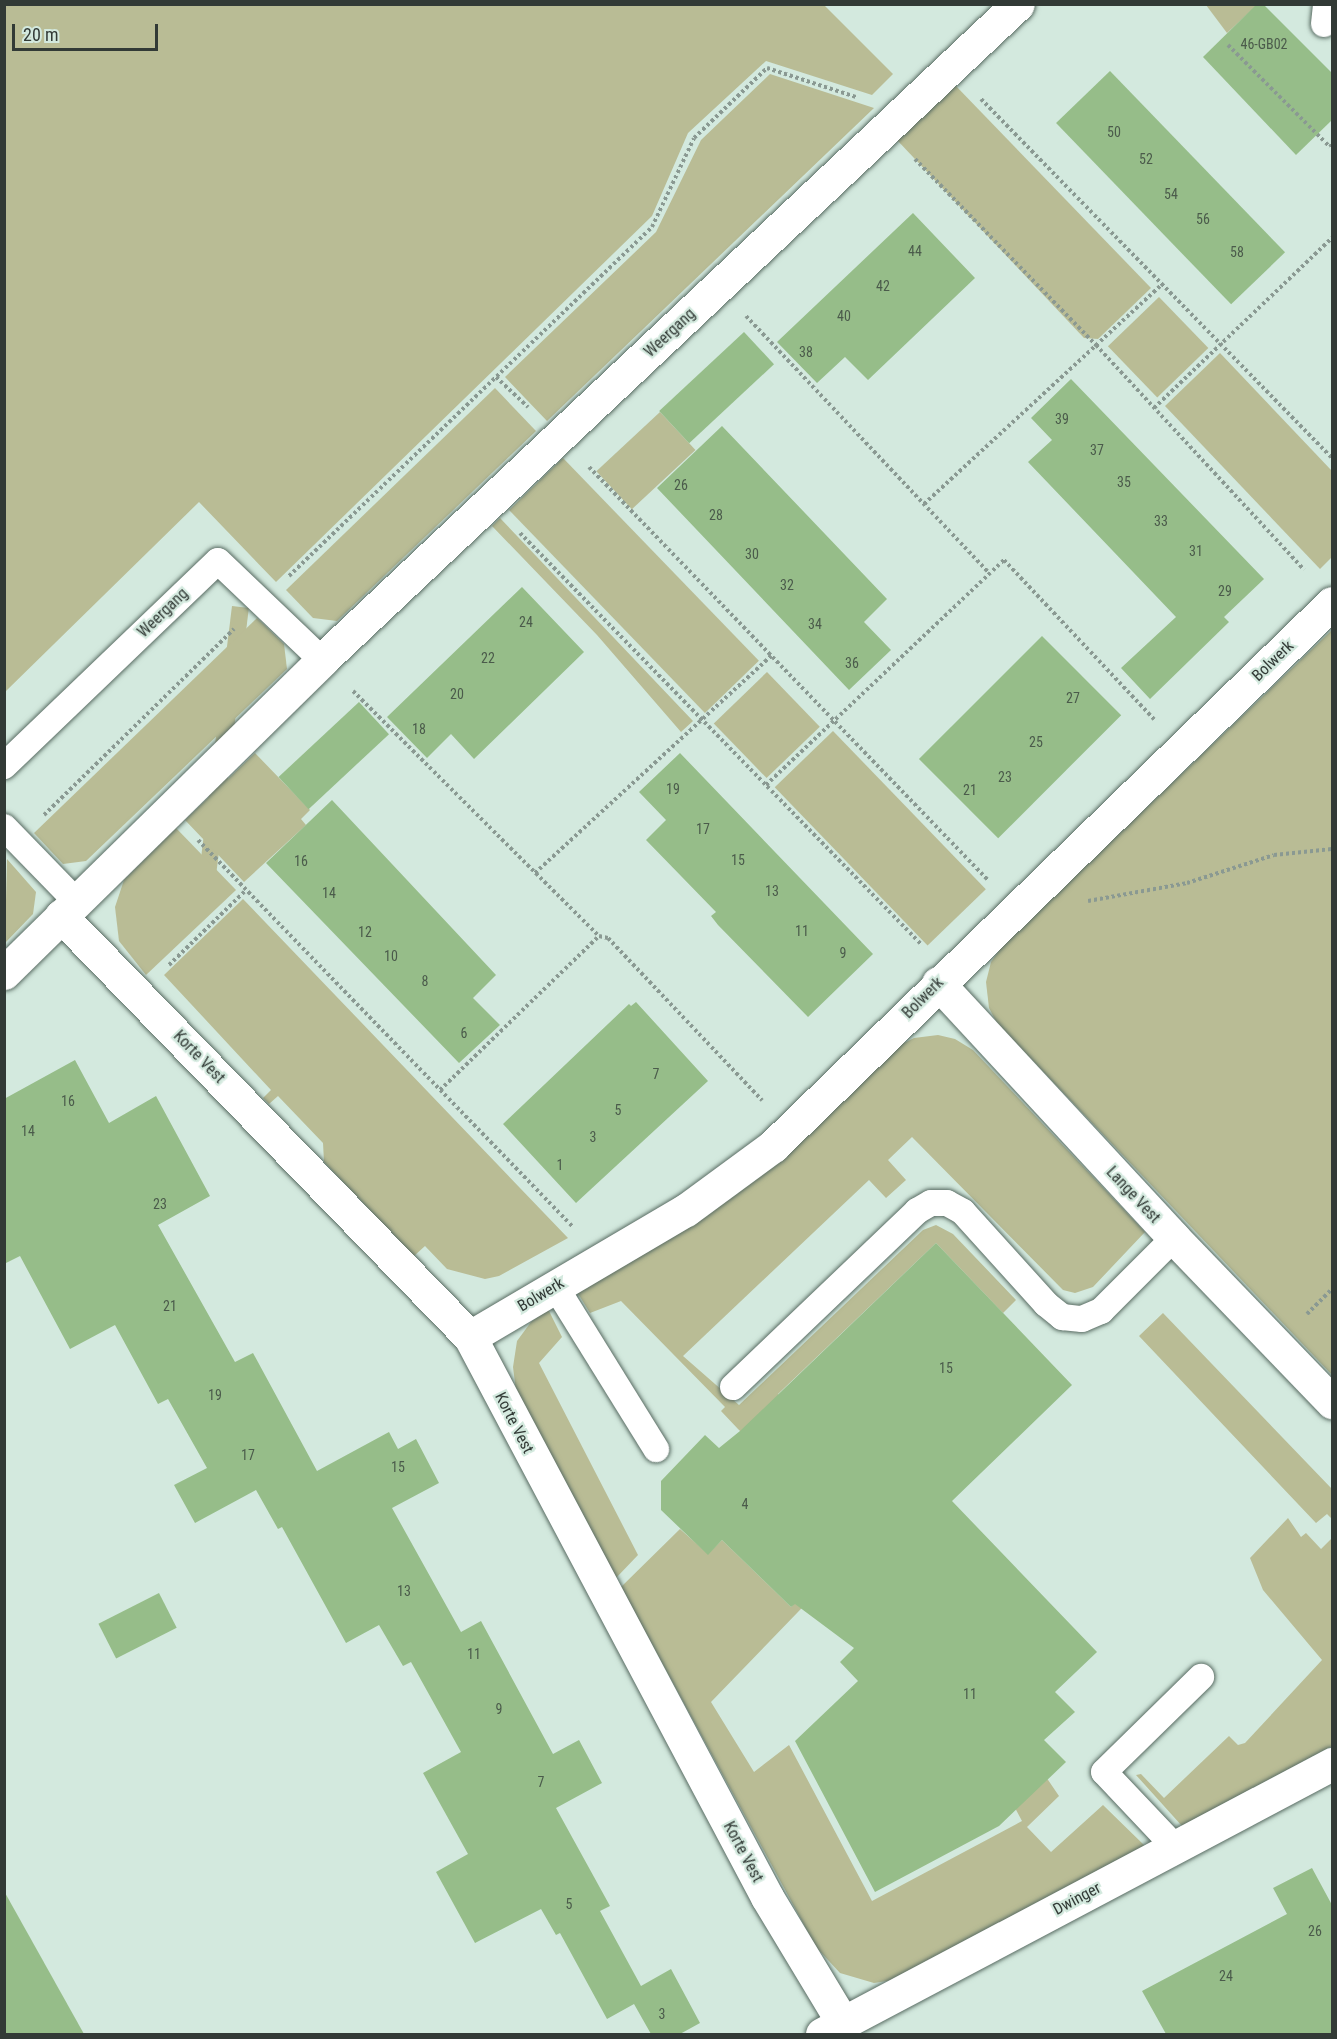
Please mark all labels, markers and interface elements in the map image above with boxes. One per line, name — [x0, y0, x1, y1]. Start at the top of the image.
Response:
scale bar — [15, 12, 160, 50]
text: 20 m — [23, 24, 58, 45]
house number: 46-GB02 — [1240, 36, 1288, 52]
house number: 50 — [1107, 124, 1121, 140]
house number: 52 — [1139, 151, 1153, 167]
house number: 54 — [1164, 186, 1178, 202]
house number: 56 — [1196, 211, 1210, 227]
house number: 44 — [908, 243, 922, 259]
house number: 58 — [1230, 244, 1244, 260]
house number: 42 — [876, 278, 890, 294]
street label: Weergang — [640, 305, 700, 361]
house number: 40 — [837, 308, 851, 324]
house number: 38 — [799, 344, 813, 360]
house number: 39 — [1055, 411, 1069, 427]
house number: 37 — [1090, 442, 1104, 458]
house number: 35 — [1117, 474, 1131, 490]
house number: 26 — [674, 477, 688, 493]
house number: 28 — [709, 507, 723, 523]
house number: 33 — [1154, 513, 1168, 529]
house number: 31 — [1189, 543, 1203, 559]
house number: 30 — [745, 546, 759, 562]
house number: 32 — [780, 577, 794, 593]
house number: 29 — [1218, 583, 1232, 599]
street label: Weergang — [134, 584, 192, 642]
house number: 24 — [519, 614, 533, 630]
house number: 34 — [808, 616, 822, 632]
street label: Bolwerk — [1248, 637, 1298, 685]
house number: 22 — [481, 650, 495, 666]
house number: 36 — [845, 655, 859, 671]
house number: 20 — [450, 686, 464, 702]
house number: 27 — [1066, 690, 1080, 706]
house number: 18 — [412, 721, 426, 737]
house number: 25 — [1029, 734, 1043, 750]
house number: 23 — [998, 769, 1012, 785]
house number: 19 — [666, 781, 680, 797]
house number: 21 — [963, 782, 977, 798]
house number: 17 — [696, 821, 710, 837]
house number: 15 — [731, 852, 745, 868]
house number: 16 — [294, 853, 308, 869]
house number: 13 — [765, 883, 779, 899]
house number: 14 — [322, 885, 336, 901]
house number: 11 — [795, 923, 809, 939]
house number: 12 — [358, 924, 372, 940]
house number: 9 — [840, 945, 846, 961]
house number: 10 — [384, 948, 398, 964]
house number: 8 — [422, 973, 428, 989]
street label: Bolwerk — [898, 973, 948, 1023]
house number: 6 — [461, 1025, 467, 1041]
street label: Korte Vest — [169, 1027, 229, 1087]
house number: 7 — [653, 1066, 659, 1082]
house number: 16 — [61, 1093, 75, 1109]
house number: 5 — [615, 1102, 621, 1118]
house number: 14 — [21, 1123, 35, 1139]
house number: 3 — [590, 1129, 596, 1145]
house number: 1 — [557, 1157, 563, 1173]
street label: Lange Vest — [1102, 1163, 1164, 1227]
house number: 23 — [153, 1196, 167, 1212]
street label: Bolwerk — [514, 1274, 568, 1316]
house number: 21 — [163, 1298, 177, 1314]
house number: 15 — [939, 1360, 953, 1376]
house number: 19 — [208, 1387, 222, 1403]
street label: Korte Vest — [490, 1389, 538, 1457]
house number: 17 — [241, 1447, 255, 1463]
house number: 15 — [391, 1459, 405, 1475]
house number: 4 — [742, 1496, 748, 1512]
house number: 13 — [397, 1583, 411, 1599]
house number: 11 — [467, 1646, 481, 1662]
house number: 11 — [963, 1686, 977, 1702]
house number: 9 — [496, 1701, 502, 1717]
house number: 7 — [538, 1774, 544, 1790]
street label: Korte Vest — [719, 1818, 767, 1886]
street label: Dwinger — [1050, 1879, 1104, 1919]
house number: 5 — [566, 1896, 572, 1912]
house number: 26 — [1308, 1923, 1322, 1939]
house number: 24 — [1219, 1968, 1233, 1984]
house number: 3 — [659, 2006, 665, 2022]

